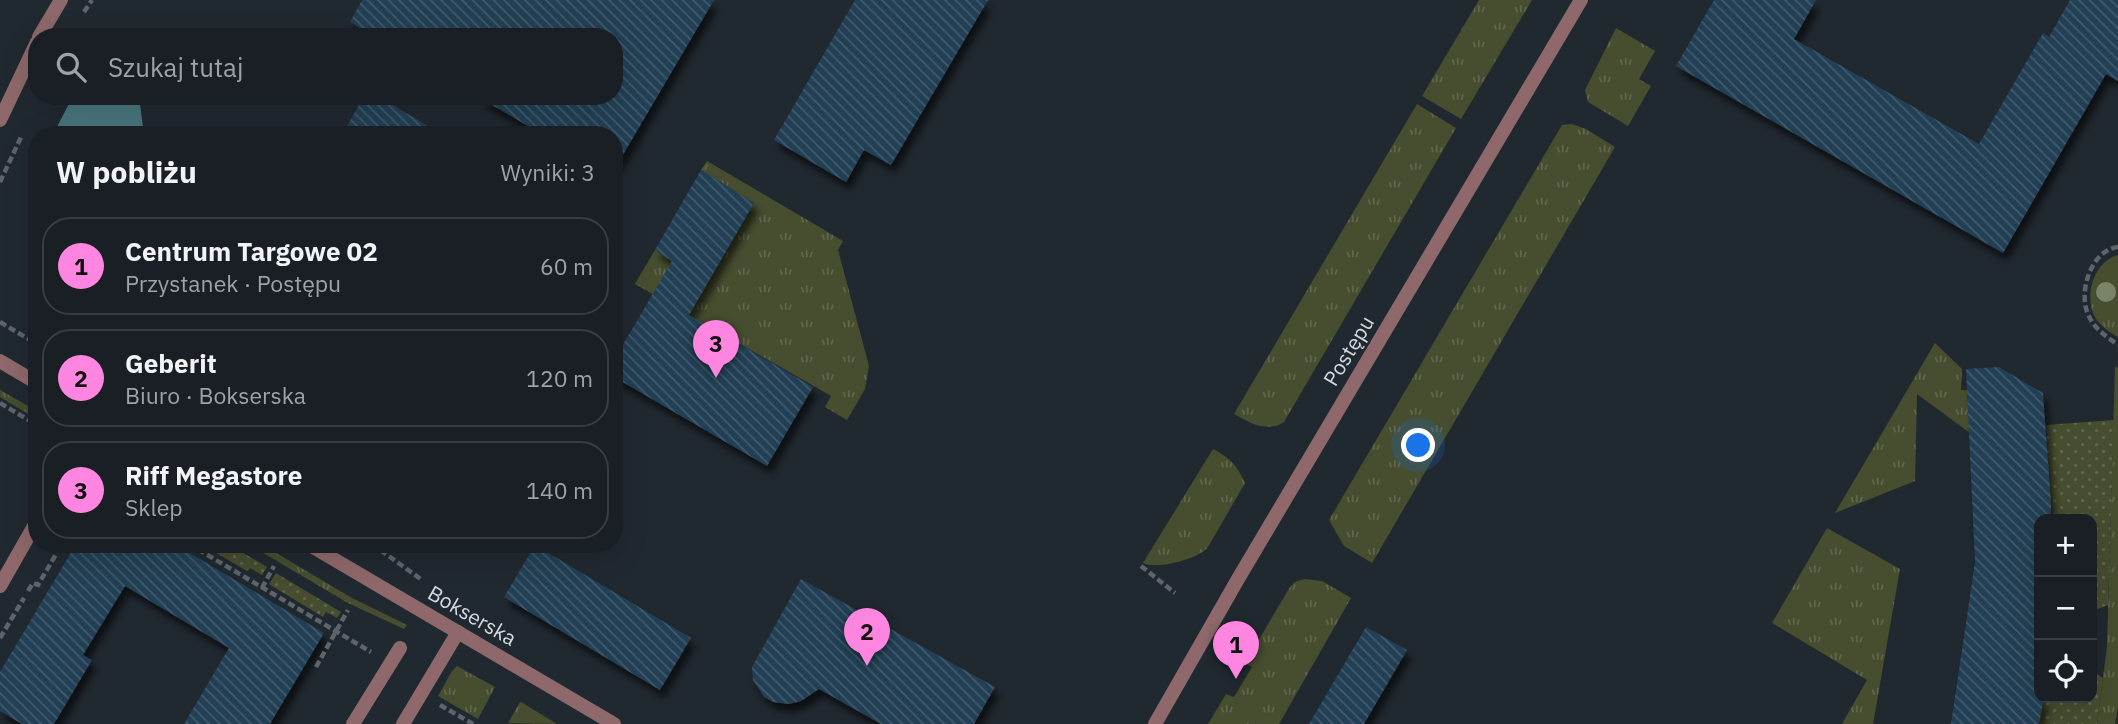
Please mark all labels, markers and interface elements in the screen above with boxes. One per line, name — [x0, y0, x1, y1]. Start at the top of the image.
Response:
search box — [28, 28, 623, 105]
icon: search — [52, 48, 90, 86]
text: Szukaj tutaj — [108, 50, 243, 84]
text: W pobliżu — [56, 152, 197, 191]
text: Wyniki: 3 — [500, 157, 595, 187]
text: Centrum Targowe 02 — [125, 234, 378, 268]
text: 1 — [74, 251, 88, 281]
text: 60 m — [540, 251, 593, 281]
text: Przystanek · Postępu — [125, 268, 341, 298]
street label: Postępu — [1316, 310, 1380, 391]
pin: 3 — [693, 320, 739, 378]
text: Geberit — [125, 346, 217, 380]
text: 2 — [74, 363, 88, 393]
text: 120 m — [526, 363, 593, 393]
text: Biuro · Bokserska — [125, 380, 306, 410]
your location — [1401, 428, 1435, 462]
text: Riff Megastore — [125, 458, 302, 492]
text: 3 — [74, 475, 88, 505]
text: 140 m — [526, 475, 593, 505]
text: Sklep — [125, 492, 183, 522]
map controls — [2034, 514, 2097, 703]
button: + — [2034, 514, 2097, 577]
button: − — [2034, 577, 2097, 640]
street label: Bokserska — [423, 578, 522, 652]
pin: 2 — [844, 608, 890, 666]
pin: 1 — [1213, 621, 1259, 679]
button: locate — [2034, 640, 2097, 703]

